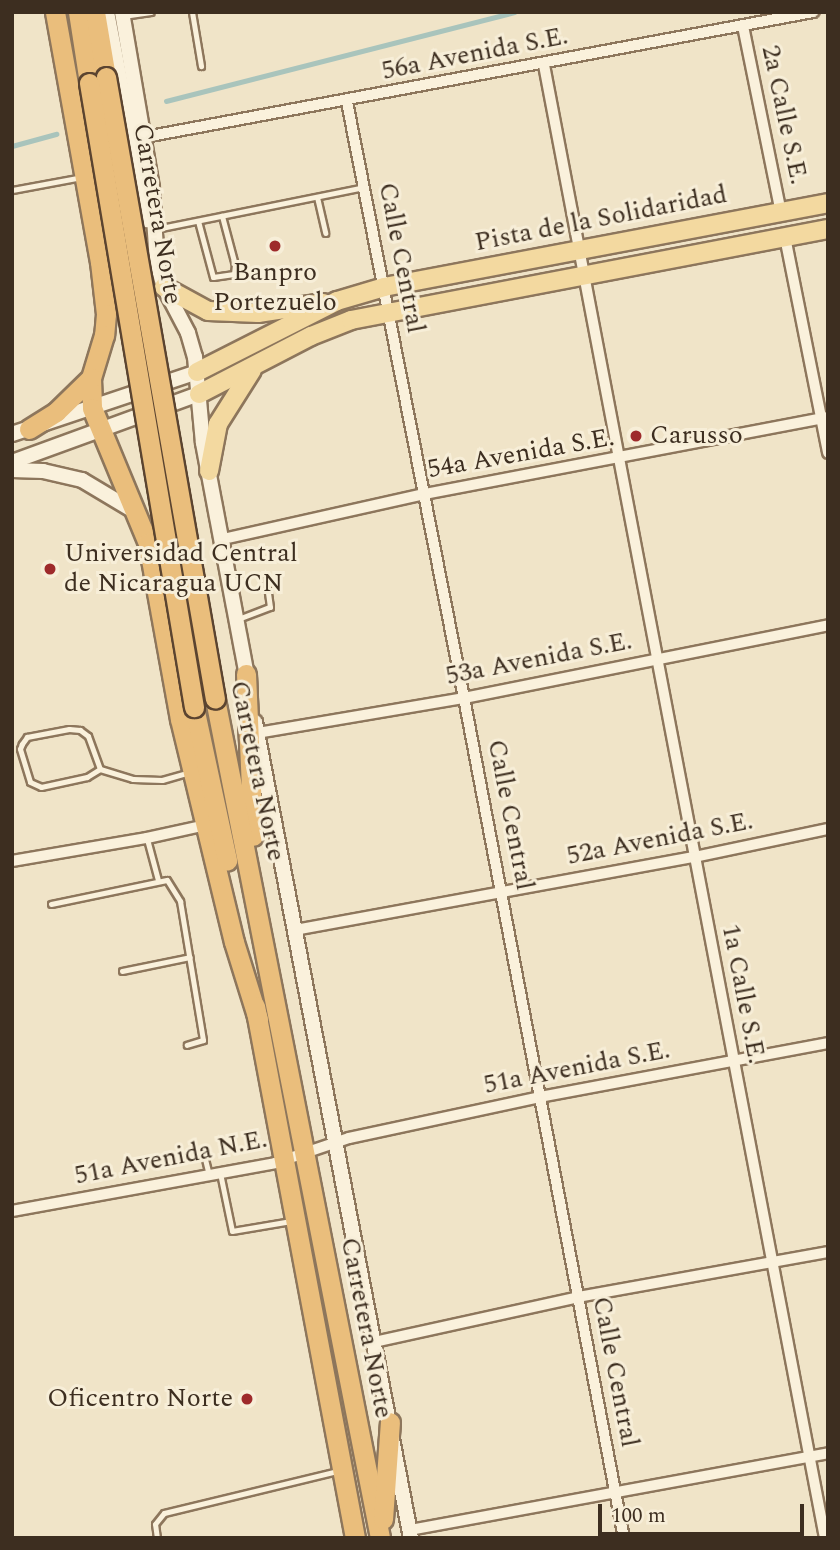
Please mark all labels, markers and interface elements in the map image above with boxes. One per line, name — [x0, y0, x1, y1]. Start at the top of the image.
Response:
street label: 56a Avenida S.E. — [379, 21, 571, 87]
street label: 2a Calle S.E. — [754, 43, 814, 187]
street label: Carretera Norte — [126, 121, 188, 307]
street label: Pista de la Solidaridad — [472, 179, 730, 259]
street label: Calle Central — [371, 180, 431, 336]
marker: Banpro Portezuelo — [267, 238, 283, 254]
place label: Banpro Portezuelo — [213, 257, 337, 318]
place label: Carusso — [650, 420, 743, 452]
street label: 54a Avenida S.E. — [425, 422, 617, 486]
marker: Carusso — [628, 428, 644, 444]
place label: Universidad Central de Nicaragua UCN — [64, 538, 298, 600]
marker: Universidad Central de Nicaragua UCN — [42, 561, 58, 577]
street label: 53a Avenida S.E. — [443, 626, 635, 692]
street label: Carretera Norte — [223, 678, 291, 864]
street label: Calle Central — [480, 737, 540, 893]
street label: 52a Avenida S.E. — [564, 806, 756, 872]
street label: 1a Calle S.E. — [714, 922, 772, 1066]
street label: 51a Avenida S.E. — [481, 1035, 673, 1101]
street label: 51a Avenida N.E. — [72, 1124, 270, 1192]
street label: Carretera Norte — [333, 1235, 399, 1421]
street label: Calle Central — [585, 1294, 645, 1450]
place label: Oficentro Norte — [47, 1383, 233, 1415]
marker: Oficentro Norte — [239, 1391, 255, 1407]
scale bar — [602, 1490, 808, 1534]
text: 100 m — [611, 1500, 666, 1532]

